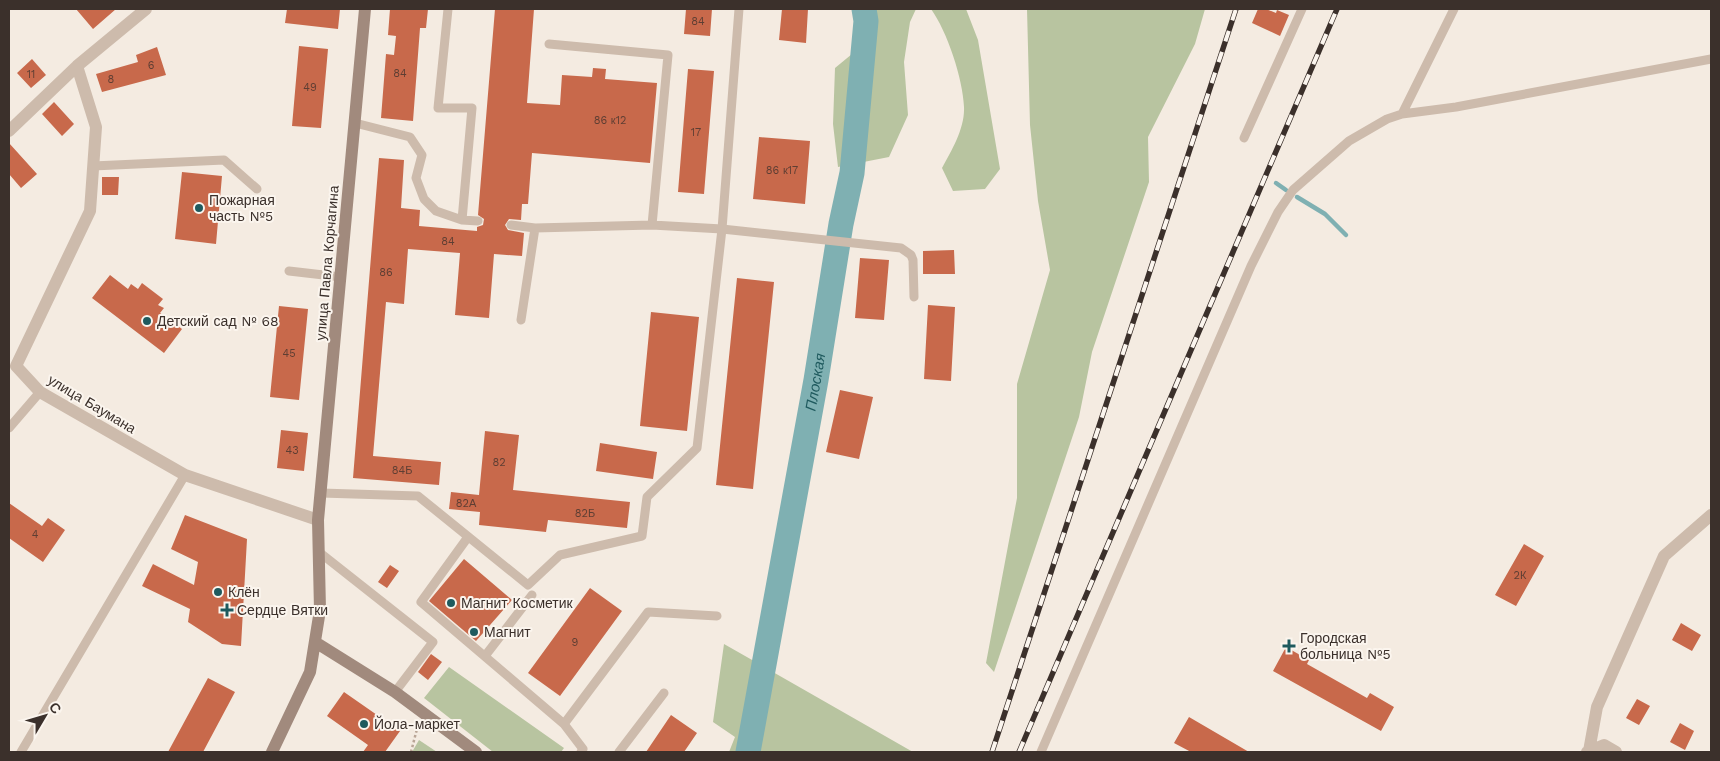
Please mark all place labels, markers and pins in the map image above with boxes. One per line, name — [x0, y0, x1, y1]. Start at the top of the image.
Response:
place label: Пожарная часть №5 — [209, 192, 275, 224]
marker: Пожарная часть №5 — [193, 202, 205, 214]
place label: Детский сад № 68 — [157, 313, 279, 329]
marker: Детский сад № 68 — [141, 315, 153, 327]
place label: Клён — [228, 584, 260, 600]
marker: Клён — [212, 586, 224, 598]
place label: Магнит Косметик — [461, 595, 574, 611]
marker: Магнит Косметик — [445, 597, 457, 609]
place label: Сердце Вятки — [237, 602, 328, 618]
marker: Сердце Вятки — [221, 604, 233, 616]
place label: Магнит — [484, 624, 531, 640]
marker: Магнит — [468, 626, 480, 638]
place label: Городская больница №5 — [1300, 630, 1391, 662]
marker: Городская больница №5 — [1282, 639, 1296, 653]
place label: Йола-маркет — [374, 715, 460, 732]
marker: Йола-маркет — [358, 718, 370, 730]

